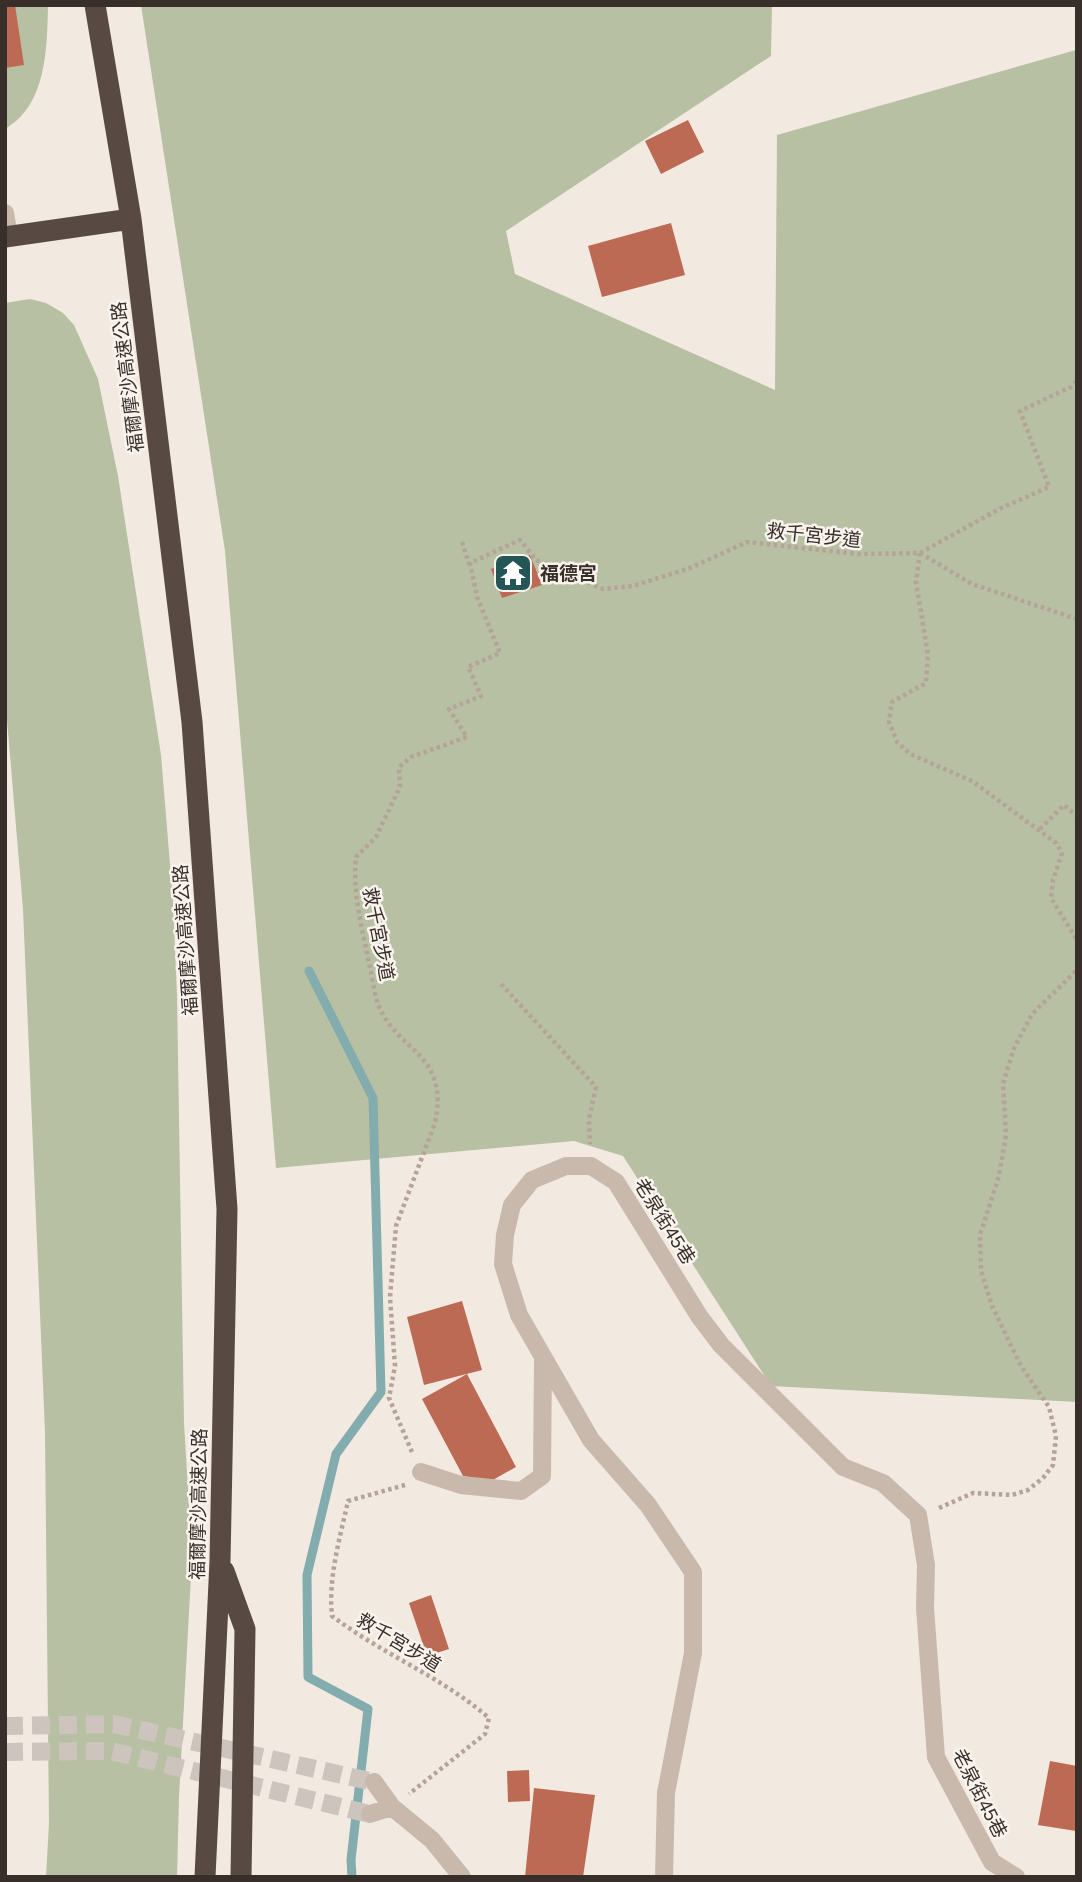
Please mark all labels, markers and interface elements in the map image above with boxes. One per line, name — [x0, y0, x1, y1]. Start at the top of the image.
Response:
street label: 福爾摩沙高速公路 — [108, 300, 147, 454]
street label: 救千宮步道 — [766, 520, 862, 551]
temple icon: 福德宮 — [492, 552, 534, 594]
place label: 福德宮 — [540, 563, 597, 584]
street label: 福爾摩沙高速公路 — [170, 863, 201, 1017]
street label: 救千宮步道 — [359, 885, 398, 983]
street label: 老泉街45巷 — [630, 1175, 699, 1268]
street label: 福爾摩沙高速公路 — [187, 1428, 210, 1580]
street label: 救千宮步道 — [353, 1609, 445, 1676]
street label: 老泉街45巷 — [948, 1745, 1011, 1841]

